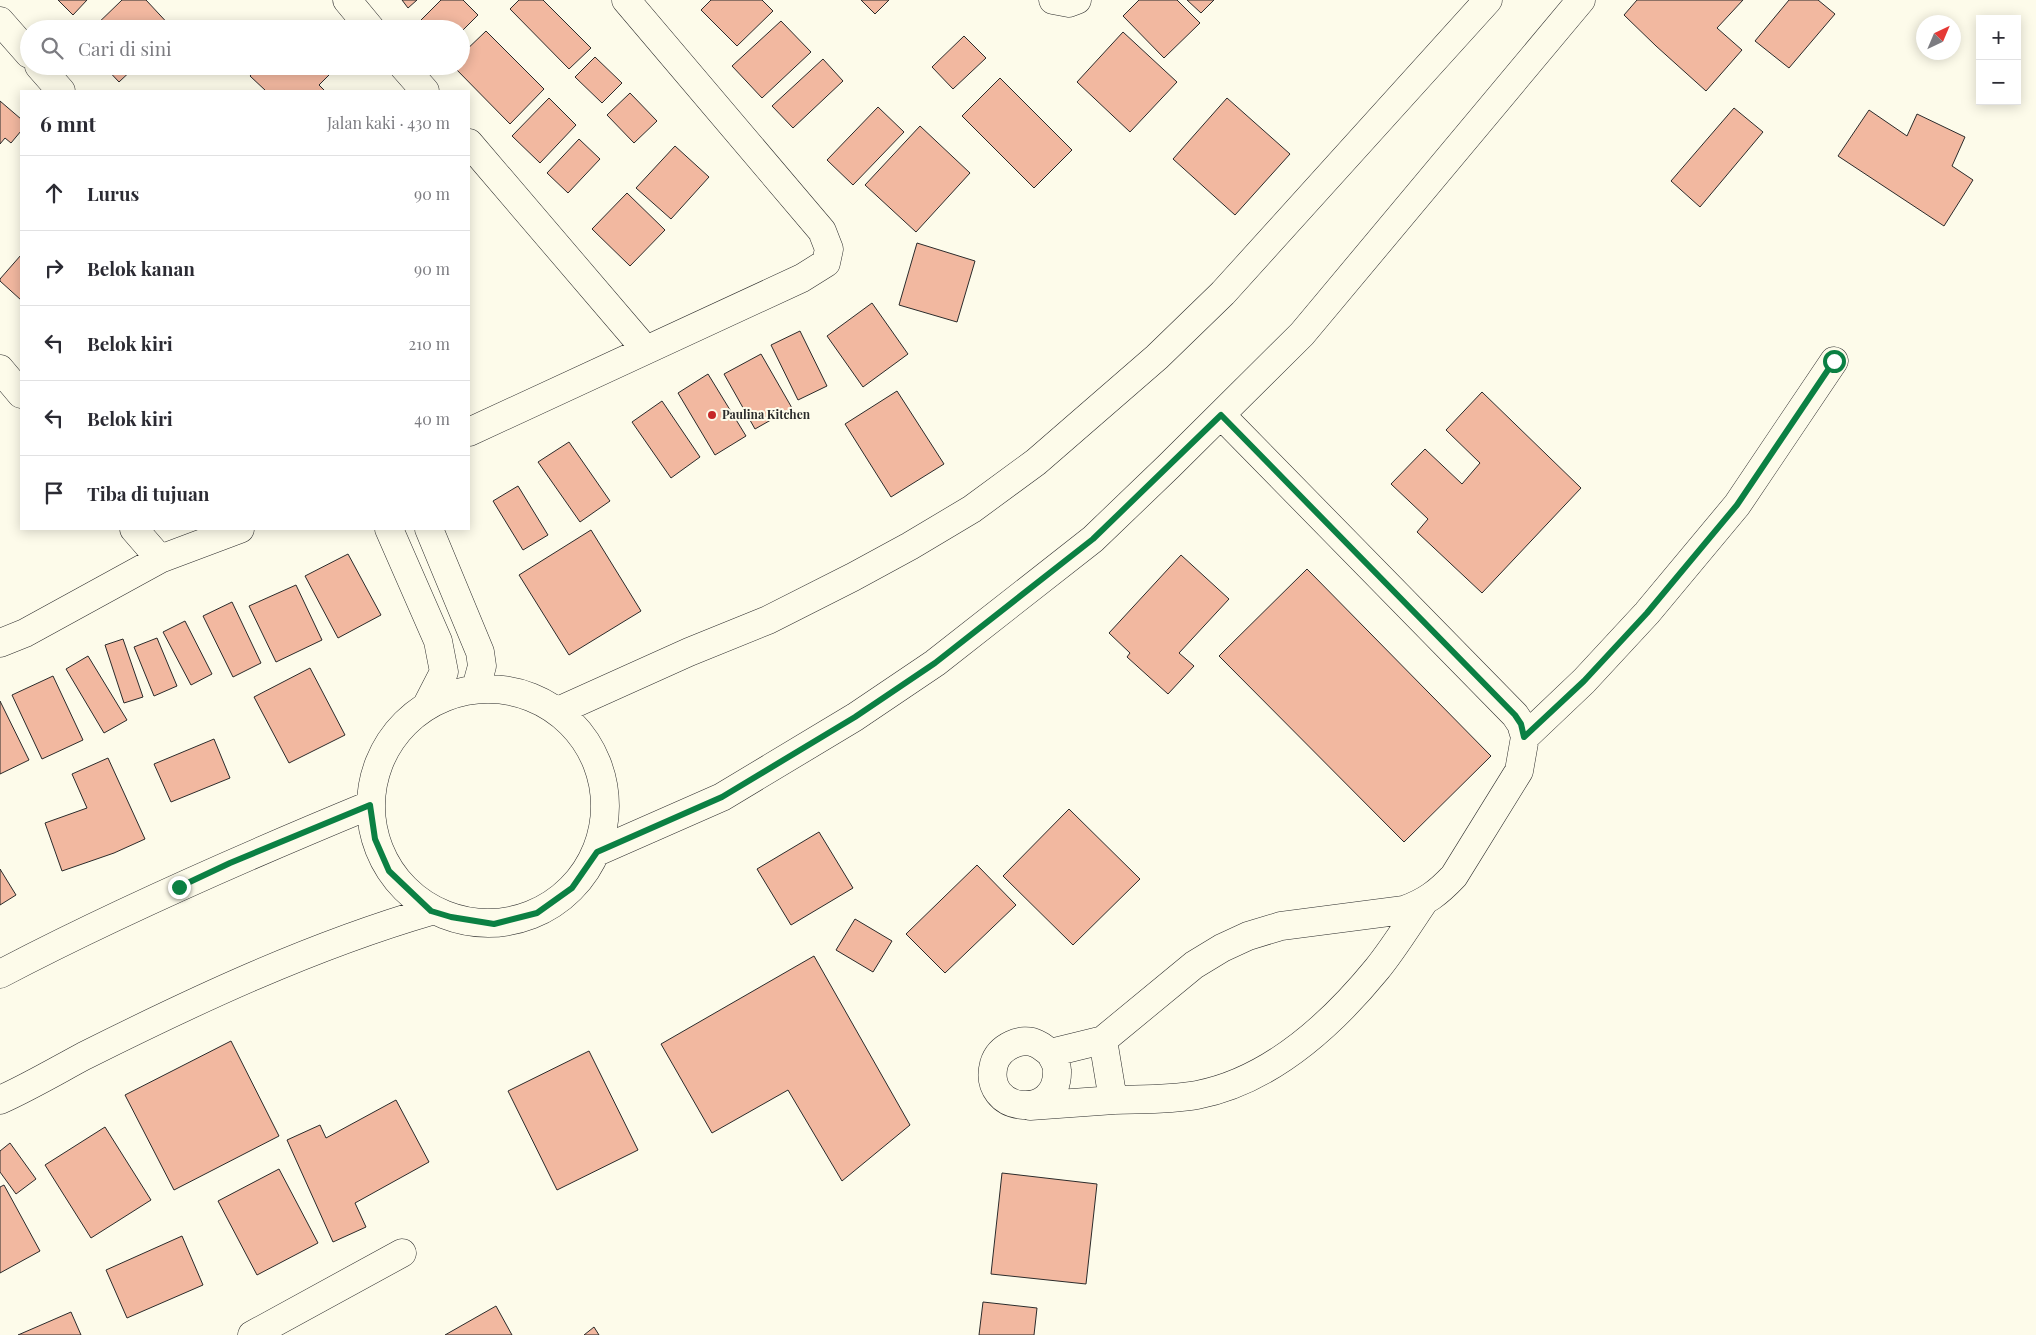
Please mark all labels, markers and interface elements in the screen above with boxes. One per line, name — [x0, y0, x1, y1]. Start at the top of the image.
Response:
north arrow — [1916, 15, 1961, 60]
map controls — [1976, 15, 2021, 105]
button: + — [1976, 15, 2021, 60]
search box — [20, 20, 470, 75]
icon: search — [38, 34, 66, 62]
text: Cari di sini — [78, 35, 172, 61]
button: − — [1976, 60, 2021, 105]
text: 6 mnt — [40, 109, 96, 137]
text: Jalan kaki · 430 m — [327, 112, 450, 133]
icon: ahead — [40, 179, 68, 207]
text: Lurus — [87, 180, 139, 206]
text: 90 m — [414, 183, 450, 204]
icon: right — [40, 254, 68, 282]
text: Belok kanan — [87, 255, 195, 281]
text: 90 m — [414, 258, 450, 279]
icon: left — [40, 329, 68, 357]
text: Belok kiri — [87, 330, 173, 356]
text: 210 m — [409, 333, 450, 354]
route start — [1823, 350, 1846, 373]
icon: left — [40, 404, 68, 432]
text: Belok kiri — [87, 405, 173, 431]
place label: Paulina Kitchen — [722, 406, 811, 422]
text: 40 m — [414, 408, 450, 429]
marker: Paulina Kitchen — [706, 409, 718, 421]
icon: arrive — [40, 479, 68, 507]
text: Tiba di tujuan — [87, 480, 209, 506]
route end — [168, 876, 191, 899]

